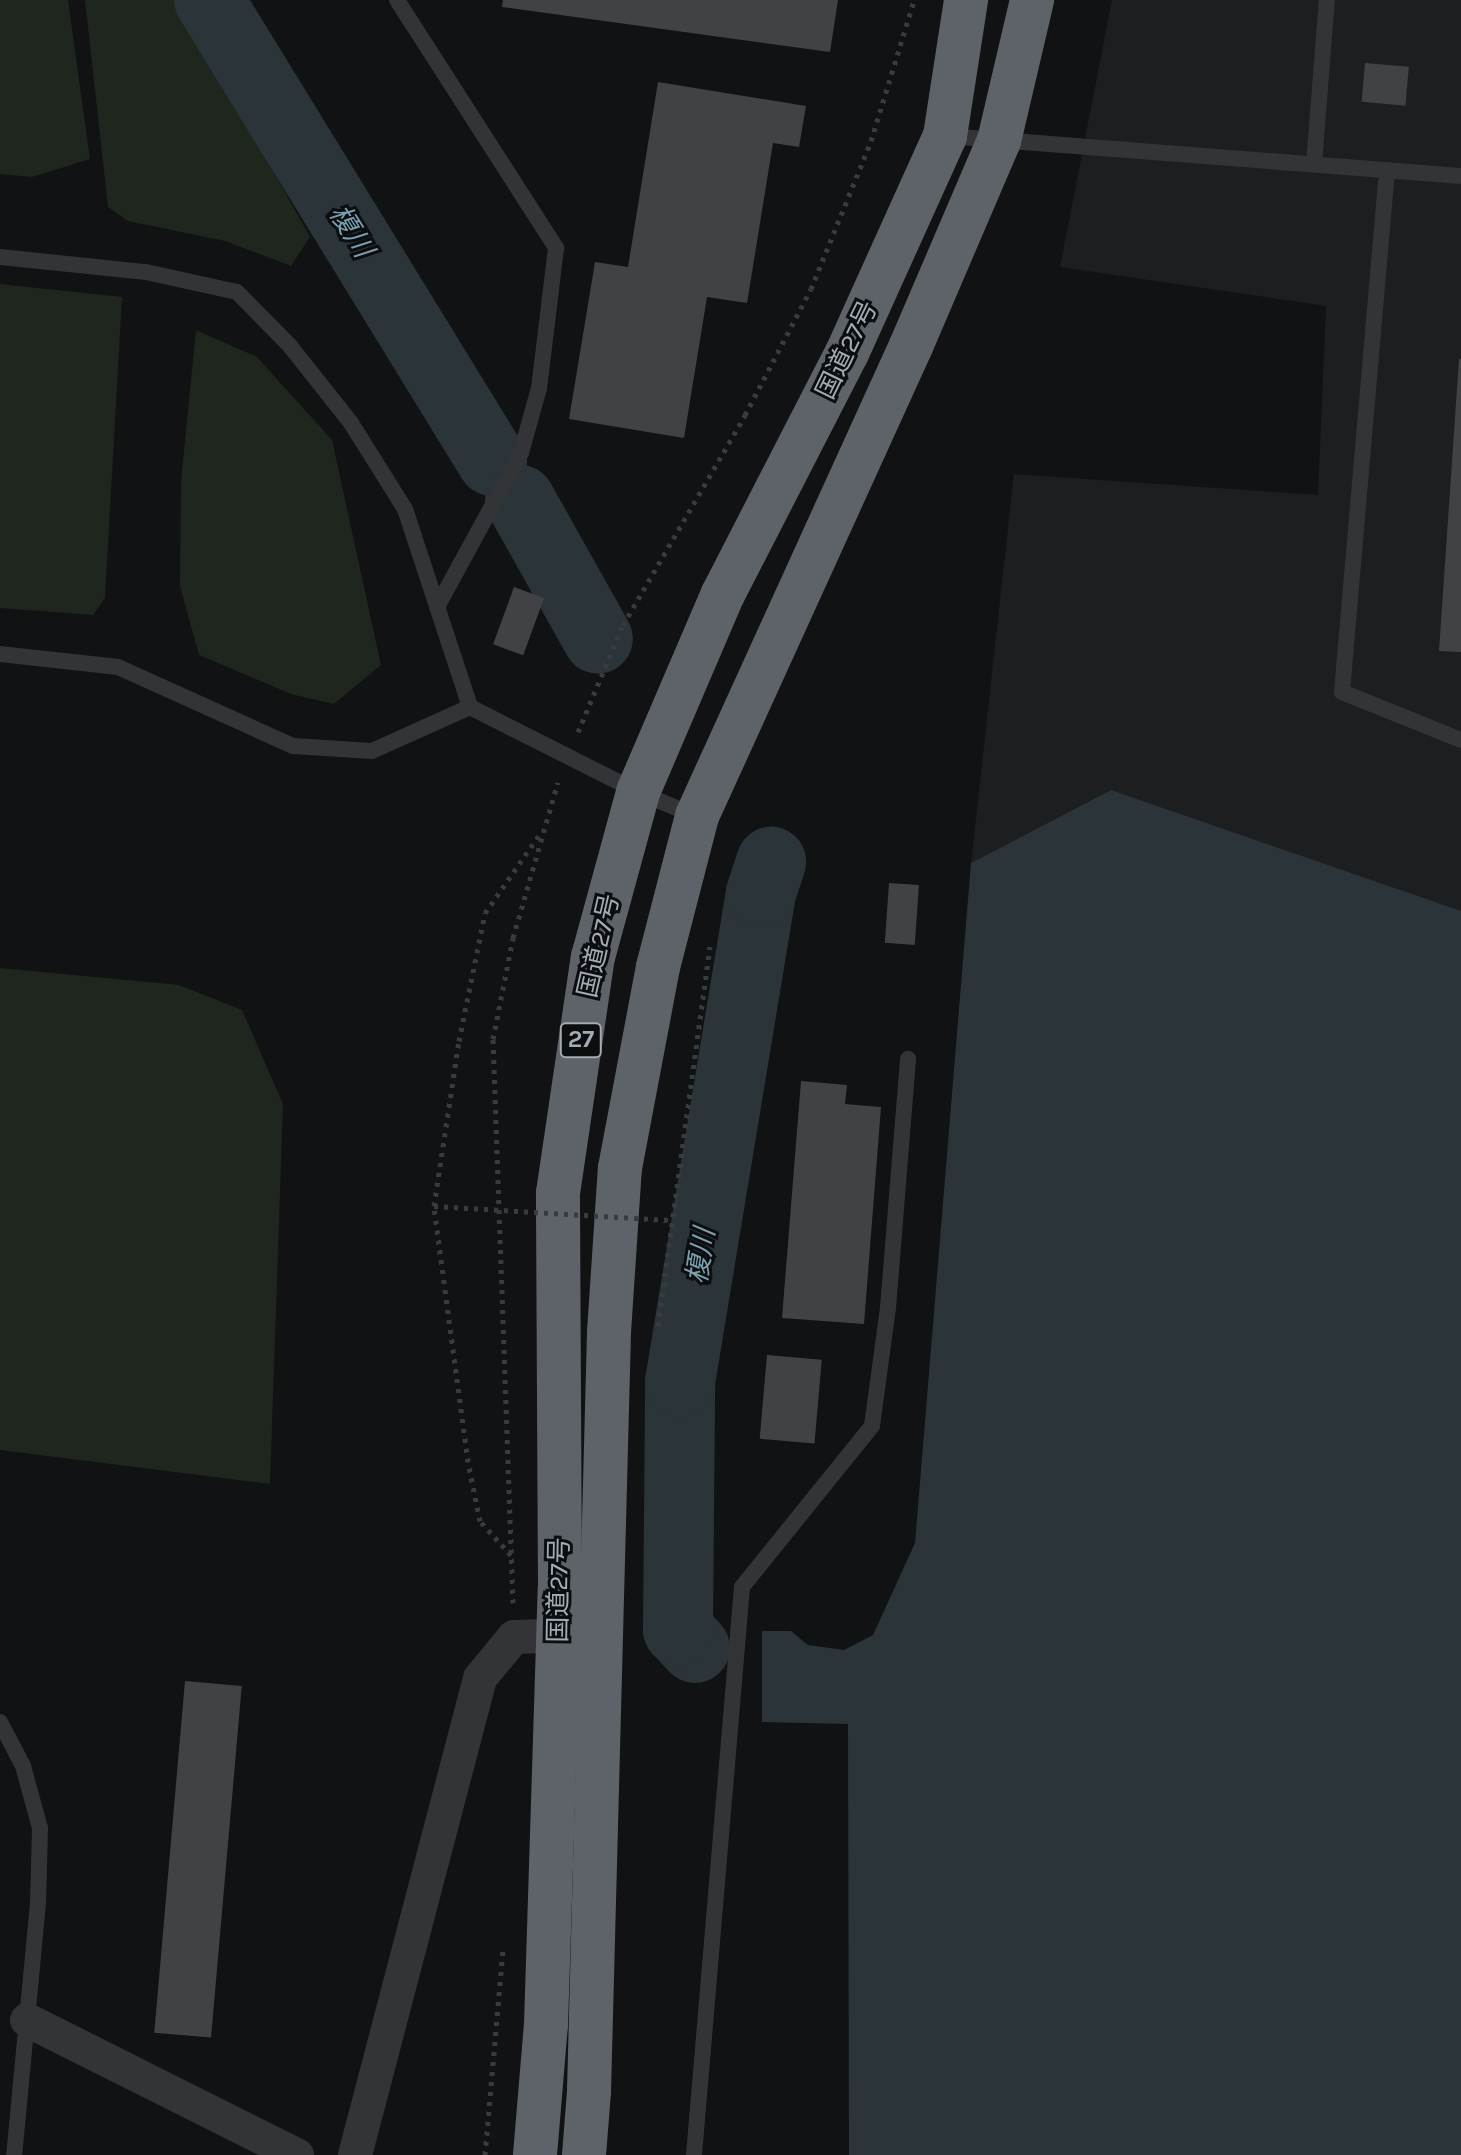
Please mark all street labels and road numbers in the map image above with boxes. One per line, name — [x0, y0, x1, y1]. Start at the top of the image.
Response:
street label: 国道27号 — [810, 296, 884, 404]
street label: 国道27号 — [572, 891, 626, 1001]
road number: 27 — [559, 1020, 603, 1060]
street label: 国道27号 — [542, 1537, 576, 1643]

